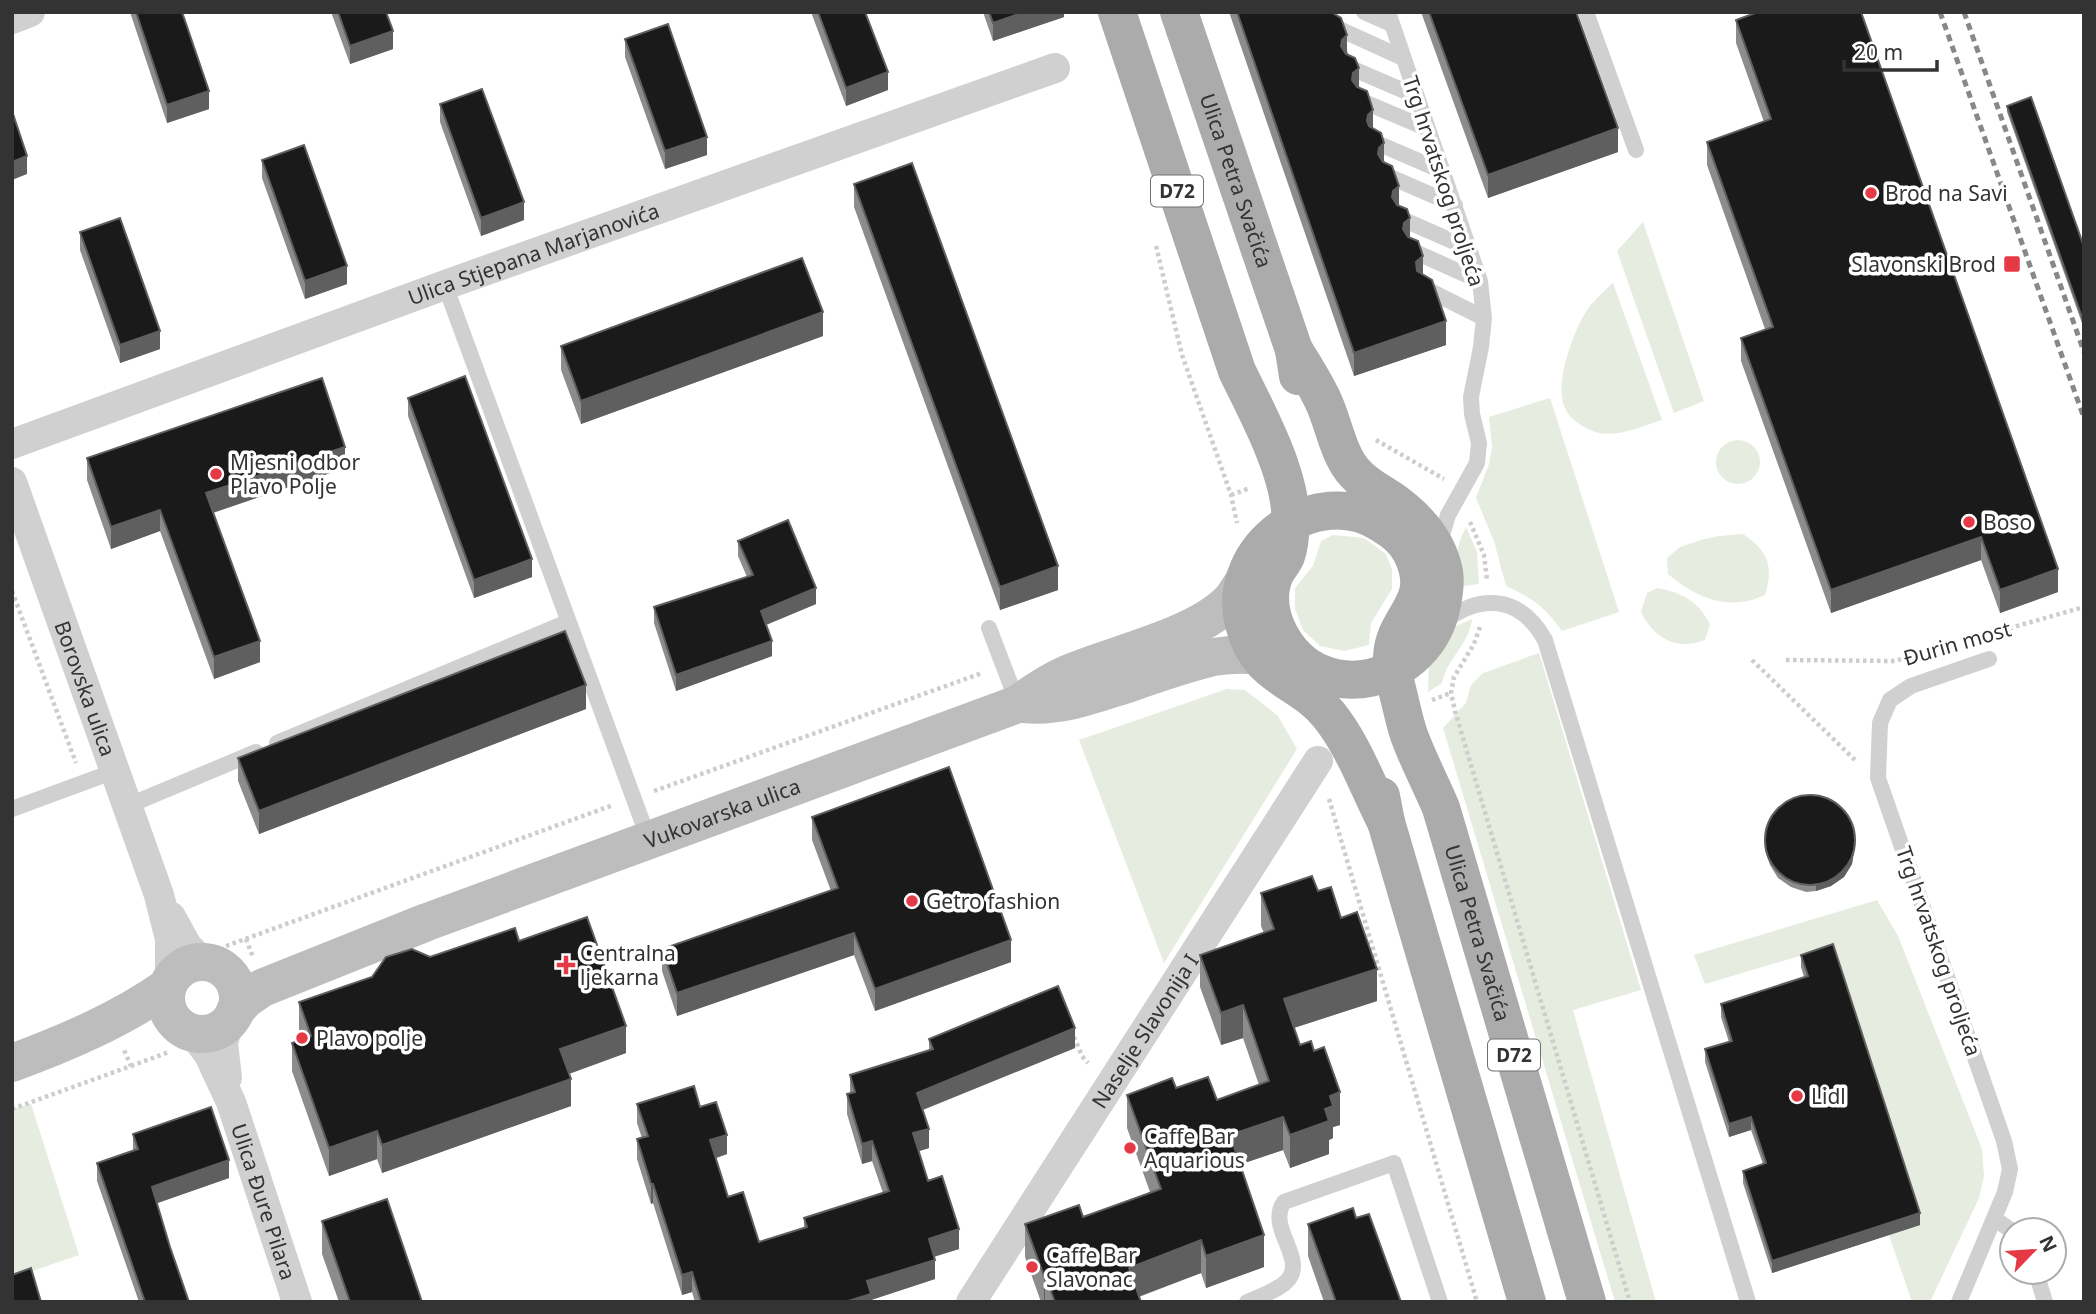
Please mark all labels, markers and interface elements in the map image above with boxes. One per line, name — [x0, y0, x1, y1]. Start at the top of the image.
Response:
scale bar — [1844, 28, 1937, 72]
text: 20 m — [1854, 38, 1903, 66]
street label: Trg hrvatskog proljeća — [1397, 72, 1491, 290]
street label: Ulica Petra Svačića — [1194, 90, 1279, 271]
road number: D72 — [1151, 176, 1203, 206]
place label: Brod na Savi — [1885, 179, 2008, 207]
marker: Brod na Savi — [1863, 185, 1879, 201]
street label: Ulica Stjepana Marjanovića — [404, 196, 663, 311]
place label: Slavonski Brod — [1851, 250, 1996, 278]
marker: Slavonski Brod — [2002, 254, 2022, 274]
place label: Mjesni odbor Plavo Polje — [230, 448, 360, 500]
marker: Mjesni odbor Plavo Polje — [208, 466, 224, 482]
place label: Boso — [1983, 508, 2032, 536]
marker: Boso — [1961, 514, 1977, 530]
street label: Đurin most — [1900, 614, 2015, 672]
street label: Borovska ulica — [48, 617, 122, 760]
street label: Vukovarska ulica — [640, 772, 804, 855]
street label: Ulica Petra Svačića — [1439, 841, 1517, 1024]
street label: Trg hrvatskog proljeća — [1890, 842, 1988, 1060]
place label: Getro fashion — [926, 887, 1060, 915]
marker: Getro fashion — [904, 893, 920, 909]
place label: Centralna ljekarna — [580, 939, 676, 991]
street label: Naselje Slavonija I — [1085, 948, 1205, 1114]
marker: Centralna ljekarna — [558, 957, 574, 973]
place label: Plavo polje — [316, 1024, 423, 1052]
marker: Plavo polje — [294, 1030, 310, 1046]
road number: D72 — [1488, 1040, 1540, 1070]
place label: Lidl — [1811, 1082, 1846, 1110]
marker: Lidl — [1789, 1088, 1805, 1104]
street label: Ulica Đure Pilara — [225, 1120, 303, 1283]
place label: Caffe Bar Aquarious — [1144, 1122, 1245, 1174]
marker: Caffe Bar Aquarious — [1122, 1140, 1138, 1156]
north arrow — [1998, 1216, 2068, 1286]
text: N — [2033, 1231, 2063, 1256]
place label: Caffe Bar Slavonac — [1046, 1241, 1137, 1293]
marker: Caffe Bar Slavonac — [1024, 1259, 1040, 1275]

